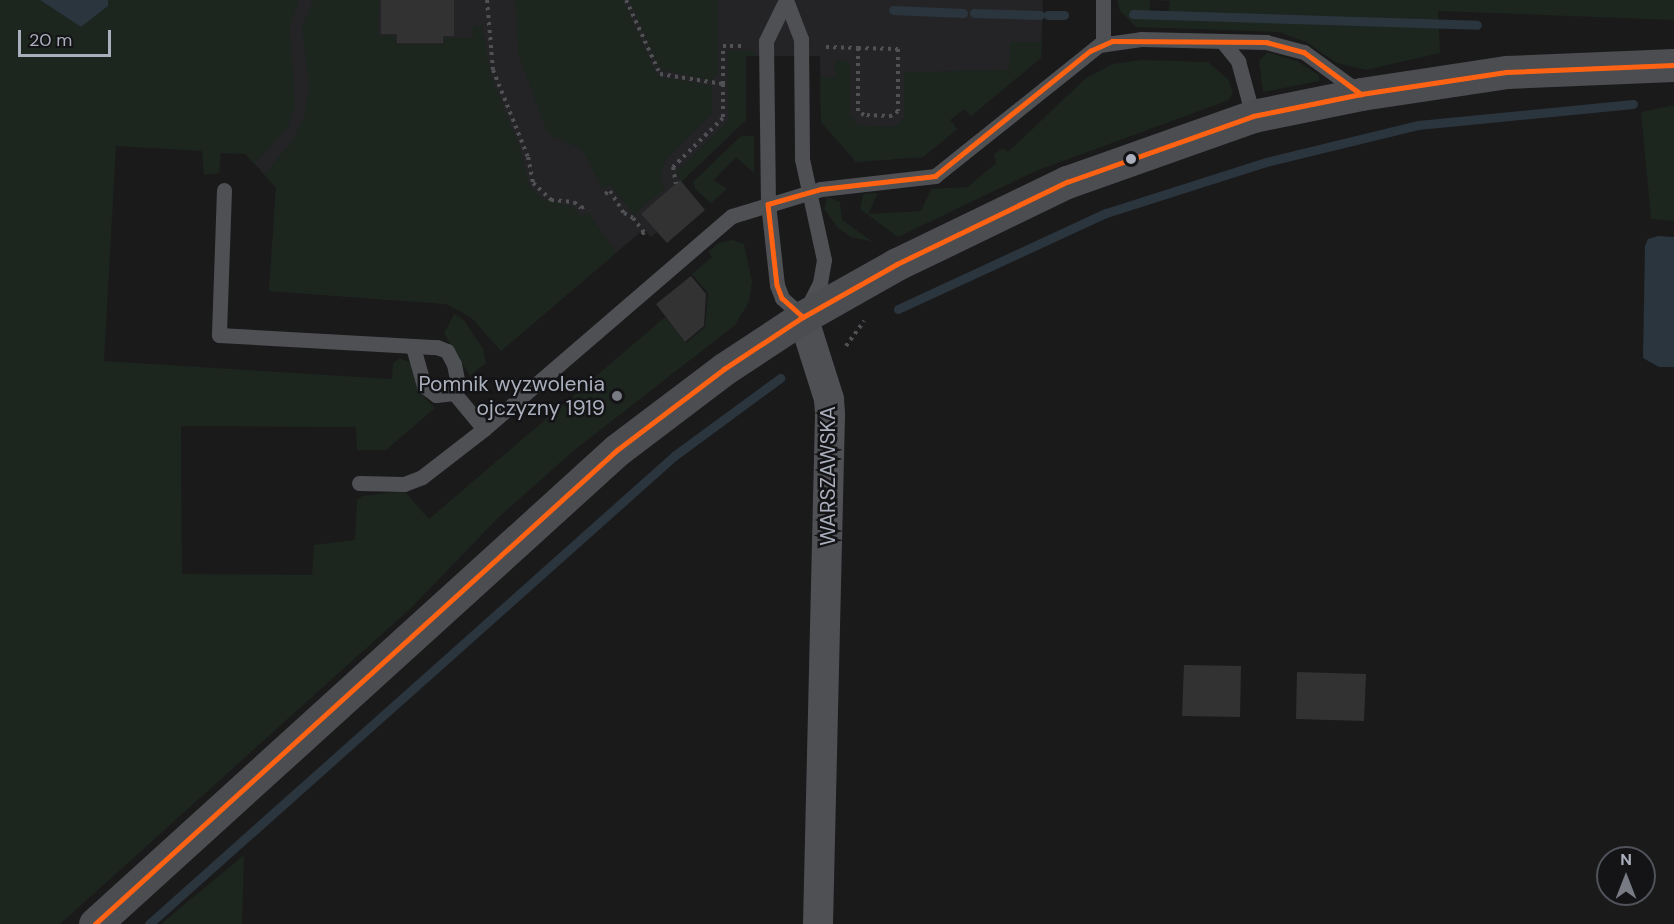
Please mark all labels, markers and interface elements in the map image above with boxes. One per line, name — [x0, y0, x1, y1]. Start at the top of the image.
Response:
scale bar — [21, 18, 114, 56]
text: 20 m — [29, 28, 72, 52]
unlabelled marker — [1125, 153, 1137, 165]
place label: Pomnik wyzwolenia ojczyzny 1919 — [418, 371, 605, 421]
marker: Pomnik wyzwolenia ojczyzny 1919 — [610, 389, 624, 403]
street label: WARSZAWSKA — [815, 406, 841, 546]
north arrow — [1596, 846, 1656, 906]
text: N — [1620, 849, 1632, 870]

